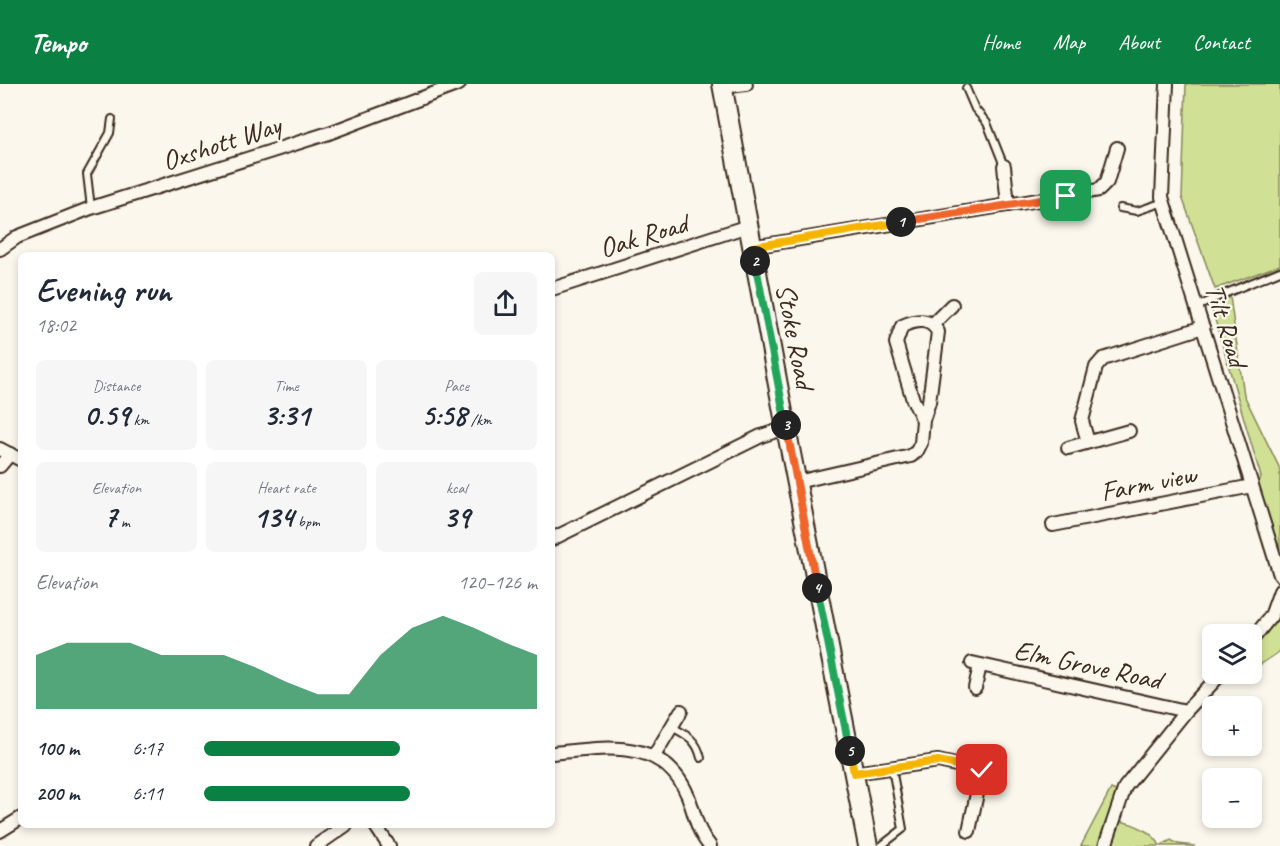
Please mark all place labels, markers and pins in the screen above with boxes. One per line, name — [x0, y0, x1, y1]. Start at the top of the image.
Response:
pin — [1040, 170, 1091, 221]
pin: 1 — [886, 207, 916, 237]
pin: 2 — [740, 246, 770, 276]
pin: 3 — [771, 410, 801, 440]
pin: 4 — [802, 573, 832, 603]
pin: 5 — [835, 736, 865, 766]
pin — [956, 744, 1007, 795]

